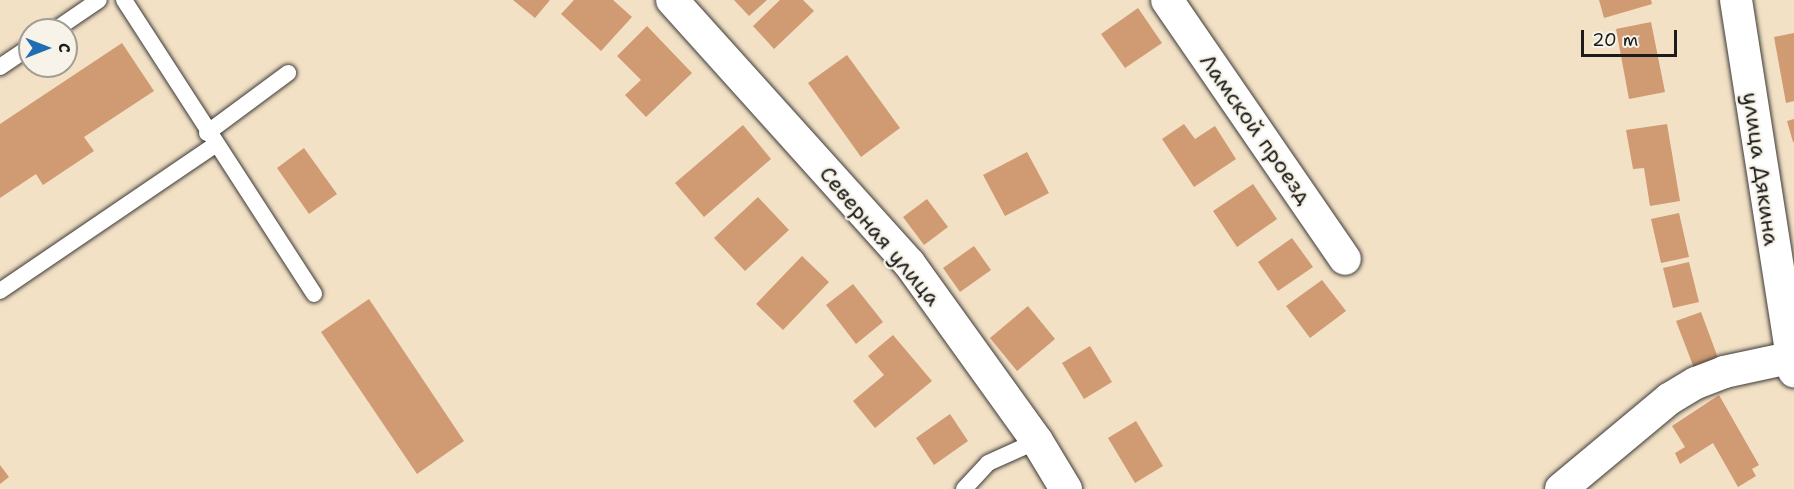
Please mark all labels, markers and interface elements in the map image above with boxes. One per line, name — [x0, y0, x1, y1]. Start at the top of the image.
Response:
north arrow — [18, 18, 78, 78]
scale bar — [1584, 18, 1680, 56]
text: 20 m — [1592, 28, 1638, 52]
text: С — [54, 43, 75, 53]
street label: Ламской проезд — [1194, 49, 1318, 209]
street label: улица Дякина — [1737, 91, 1785, 247]
street label: Северная улица — [814, 161, 946, 311]

